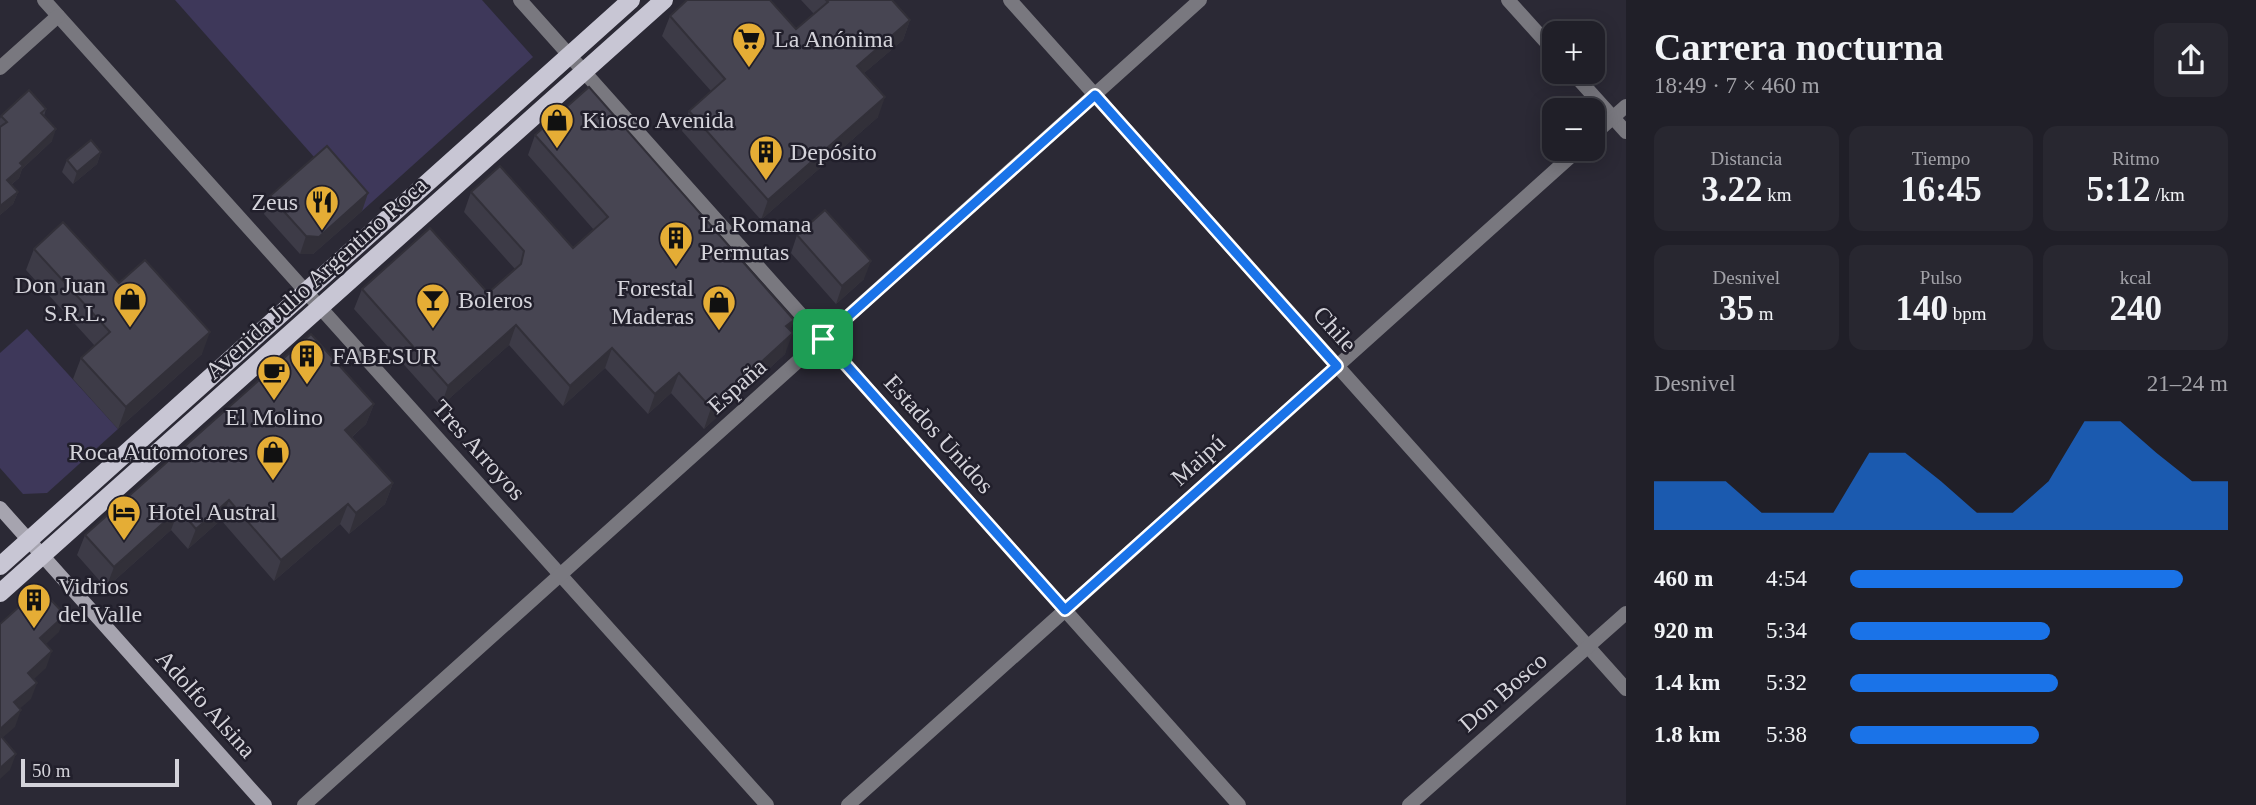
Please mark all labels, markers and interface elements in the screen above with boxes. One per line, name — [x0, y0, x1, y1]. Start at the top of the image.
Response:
supermarket icon: La Anónima — [730, 20, 768, 69]
map controls — [1542, 21, 1605, 161]
button: + — [1542, 21, 1605, 84]
button: share — [2154, 23, 2228, 97]
place label: La Anónima — [774, 26, 894, 52]
text: Carrera nocturna — [1654, 26, 1944, 68]
text: 18:49 · 7 × 460 m — [1654, 73, 1820, 98]
button: − — [1542, 98, 1605, 161]
shop icon: Kiosco Avenida — [538, 101, 576, 150]
place label: Kiosco Avenida — [582, 107, 735, 133]
building icon: Depósito — [747, 133, 785, 182]
place label: Depósito — [790, 139, 877, 165]
text: Distancia — [1710, 148, 1782, 169]
text: Tiempo — [1912, 148, 1970, 169]
text: Ritmo — [2112, 148, 2159, 169]
text: 3.22 — [1701, 170, 1762, 209]
text: 16:45 — [1900, 170, 1982, 209]
text: 5:12 — [2086, 170, 2151, 209]
street label: Avenida Julio Argentino Roca — [200, 171, 432, 384]
restaurant icon: Zeus — [303, 183, 341, 232]
text: km — [1762, 184, 1791, 205]
text: /km — [2151, 184, 2185, 205]
place label: Zeus — [251, 189, 298, 215]
place label: La Romana Permutas — [700, 211, 812, 265]
building icon: La Romana Permutas — [657, 219, 695, 268]
text: Desnivel — [1713, 267, 1780, 288]
text: Pulso — [1920, 267, 1962, 288]
text: kcal — [2120, 267, 2151, 288]
place label: Don Juan S.R.L. — [15, 272, 106, 326]
place label: Forestal Maderas — [611, 275, 694, 329]
shop icon: Don Juan S.R.L. — [111, 280, 149, 329]
bar icon: Boleros — [414, 281, 452, 330]
shop icon: Forestal Maderas — [700, 283, 738, 332]
place label: Boleros — [458, 287, 533, 313]
text: 35 — [1719, 289, 1754, 328]
text: 140 — [1895, 289, 1948, 328]
text: 240 — [2109, 289, 2162, 328]
street label: Chile — [1308, 301, 1362, 357]
text: m — [1754, 303, 1774, 324]
text: bpm — [1948, 303, 1987, 324]
pin — [793, 309, 853, 369]
icon: arrive — [804, 320, 842, 358]
building icon: FABESUR — [288, 337, 326, 386]
place label: FABESUR — [332, 343, 438, 369]
cafe icon: El Molino — [255, 353, 293, 402]
street label: España — [703, 353, 772, 419]
street label: Estados Unidos — [879, 370, 999, 498]
text: Desnivel — [1654, 371, 1736, 396]
text: 21–24 m — [2147, 371, 2228, 396]
street label: Tres Arroyos — [427, 395, 531, 505]
place label: El Molino — [225, 404, 323, 430]
street label: Maipú — [1166, 429, 1230, 491]
shop icon: Roca Automotores — [254, 433, 292, 482]
place label: Roca Automotores — [69, 439, 248, 465]
hotel icon: Hotel Austral — [105, 493, 143, 542]
place label: Hotel Austral — [148, 499, 277, 525]
text: 460 m — [1654, 566, 1713, 591]
text: 4:54 — [1766, 566, 1807, 591]
place label: Vidrios del Valle — [58, 573, 142, 627]
building icon: Vidrios del Valle — [15, 581, 53, 630]
text: 920 m — [1654, 618, 1713, 643]
text: 5:34 — [1766, 618, 1807, 643]
street label: Adolfo Alsina — [151, 645, 261, 763]
street label: Don Bosco — [1454, 647, 1552, 737]
text: 1.4 km — [1654, 670, 1720, 695]
text: 5:32 — [1766, 670, 1807, 695]
text: 1.8 km — [1654, 722, 1720, 747]
text: 5:38 — [1766, 722, 1807, 747]
scale bar — [21, 756, 178, 788]
text: 50 m — [32, 760, 71, 781]

